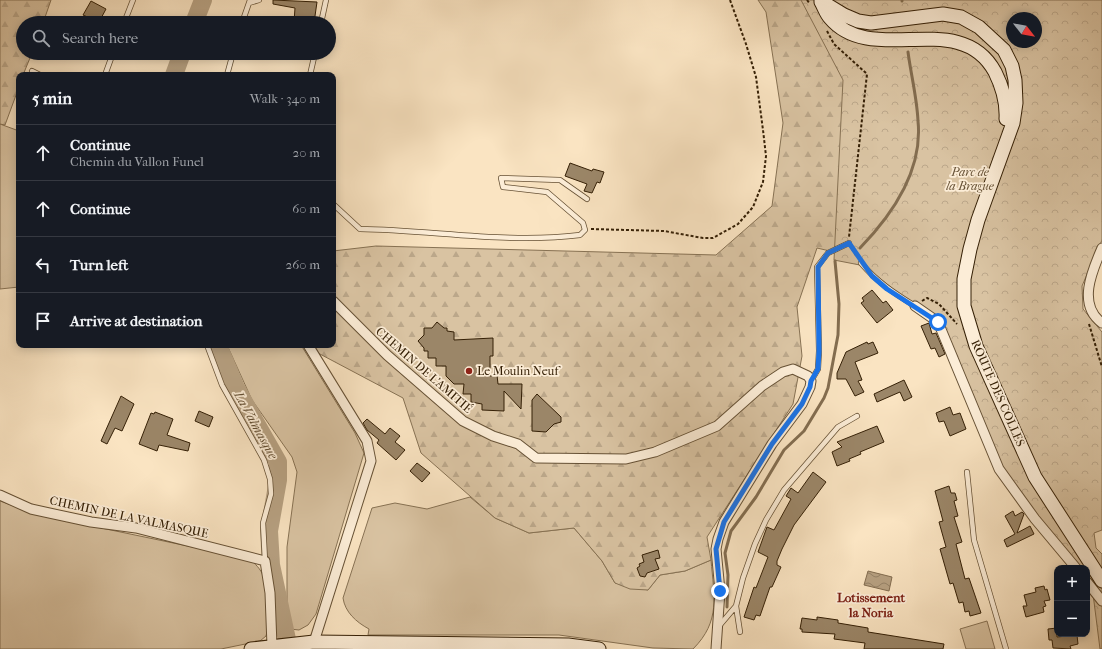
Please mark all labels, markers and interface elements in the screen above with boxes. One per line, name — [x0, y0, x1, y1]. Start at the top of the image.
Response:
north arrow — [1006, 12, 1042, 48]
search box — [16, 16, 336, 60]
icon: search — [30, 27, 52, 49]
text: Search here — [62, 29, 138, 47]
text: 5 min — [32, 88, 72, 108]
text: Walk · 340 m — [250, 91, 320, 106]
text: Continue — [70, 136, 130, 154]
icon: ahead — [32, 142, 54, 164]
text: 20 m — [293, 145, 320, 160]
text: Chemin du Vallon Funel — [70, 154, 204, 169]
park label: Parc de la Brague — [945, 165, 995, 193]
icon: ahead — [32, 198, 54, 220]
text: Continue — [70, 200, 130, 218]
text: 60 m — [292, 201, 320, 216]
icon: left — [32, 254, 54, 276]
text: Turn left — [70, 256, 128, 274]
text: 260 m — [286, 257, 320, 272]
icon: arrive — [32, 310, 54, 332]
text: Arrive at destination — [70, 312, 202, 330]
route start — [929, 313, 947, 331]
street label: CHEMIN DE L'AMITIÉ — [373, 324, 476, 416]
street label: ROUTE DES COLLES — [968, 337, 1028, 449]
place label: Le Moulin Neuf — [477, 364, 561, 378]
marker: Le Moulin Neuf — [464, 366, 474, 376]
water label: La Valmasque — [231, 388, 281, 462]
street label: CHEMIN DE LA VALMASQUE — [48, 493, 210, 541]
map controls — [1054, 565, 1090, 637]
button: + — [1054, 565, 1090, 601]
route end — [711, 582, 729, 600]
district label: Lotissement la Noria — [837, 590, 905, 620]
button: − — [1054, 601, 1090, 637]

